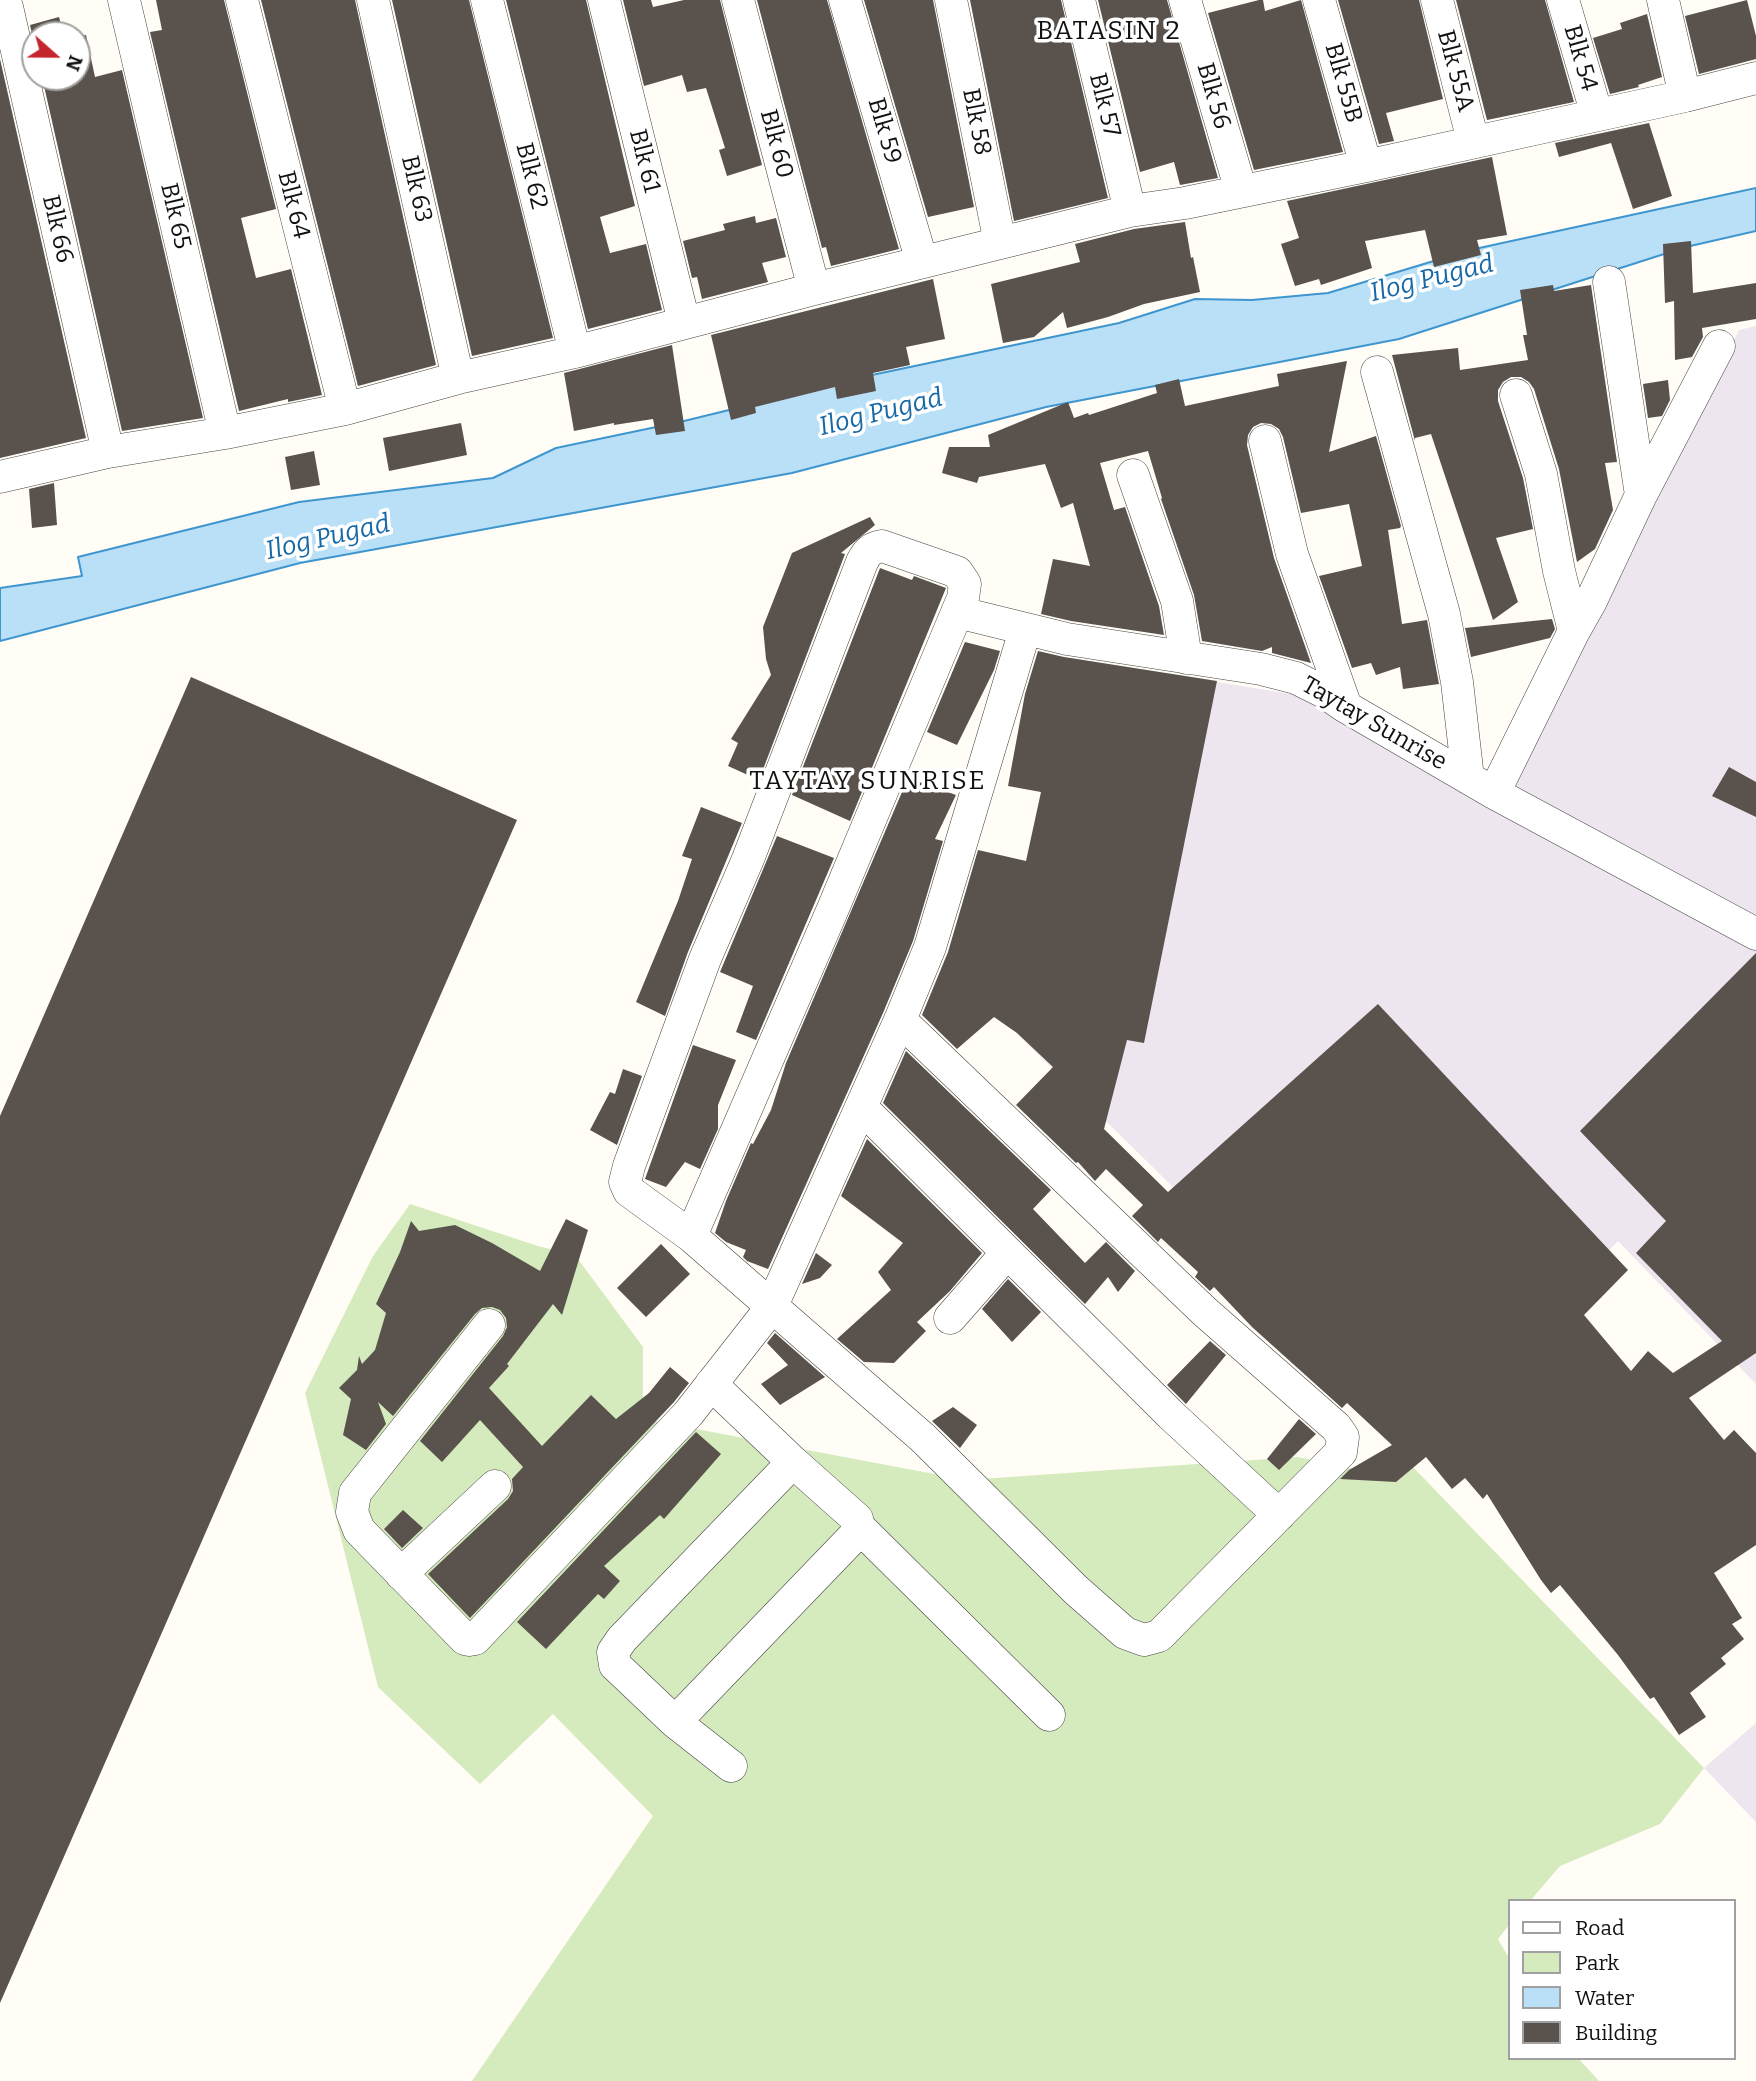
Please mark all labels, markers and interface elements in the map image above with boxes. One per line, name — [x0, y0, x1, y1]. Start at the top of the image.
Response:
district label: BATASIN 2 — [1038, 16, 1180, 48]
north arrow — [21, 21, 91, 91]
street label: Blk 54 — [1557, 22, 1603, 94]
street label: Blk 55A — [1430, 27, 1480, 115]
street label: Blk 55B — [1318, 40, 1368, 126]
text: N — [61, 52, 88, 74]
street label: Blk 56 — [1190, 60, 1236, 132]
street label: Blk 57 — [1082, 70, 1126, 140]
street label: Blk 58 — [955, 86, 997, 158]
street label: Blk 59 — [861, 95, 907, 167]
street label: Blk 60 — [753, 106, 799, 182]
street label: Blk 61 — [622, 126, 666, 196]
street label: Blk 62 — [509, 140, 553, 212]
street label: Blk 63 — [394, 153, 438, 225]
street label: Blk 64 — [271, 168, 315, 242]
street label: Blk 65 — [153, 180, 197, 252]
street label: Blk 66 — [35, 192, 79, 266]
water label: Ilog Pugad — [1367, 249, 1497, 309]
water label: Ilog Pugad — [816, 383, 946, 443]
water label: Ilog Pugad — [263, 509, 393, 567]
street label: Taytay Sunrise — [1296, 671, 1452, 777]
district label: TAYTAY SUNRISE — [751, 766, 985, 798]
legend — [1508, 1899, 1735, 2060]
text: Road — [1575, 1915, 1624, 1941]
text: Park — [1575, 1950, 1619, 1976]
text: Water — [1575, 1985, 1634, 2011]
text: Building — [1575, 2020, 1657, 2046]

